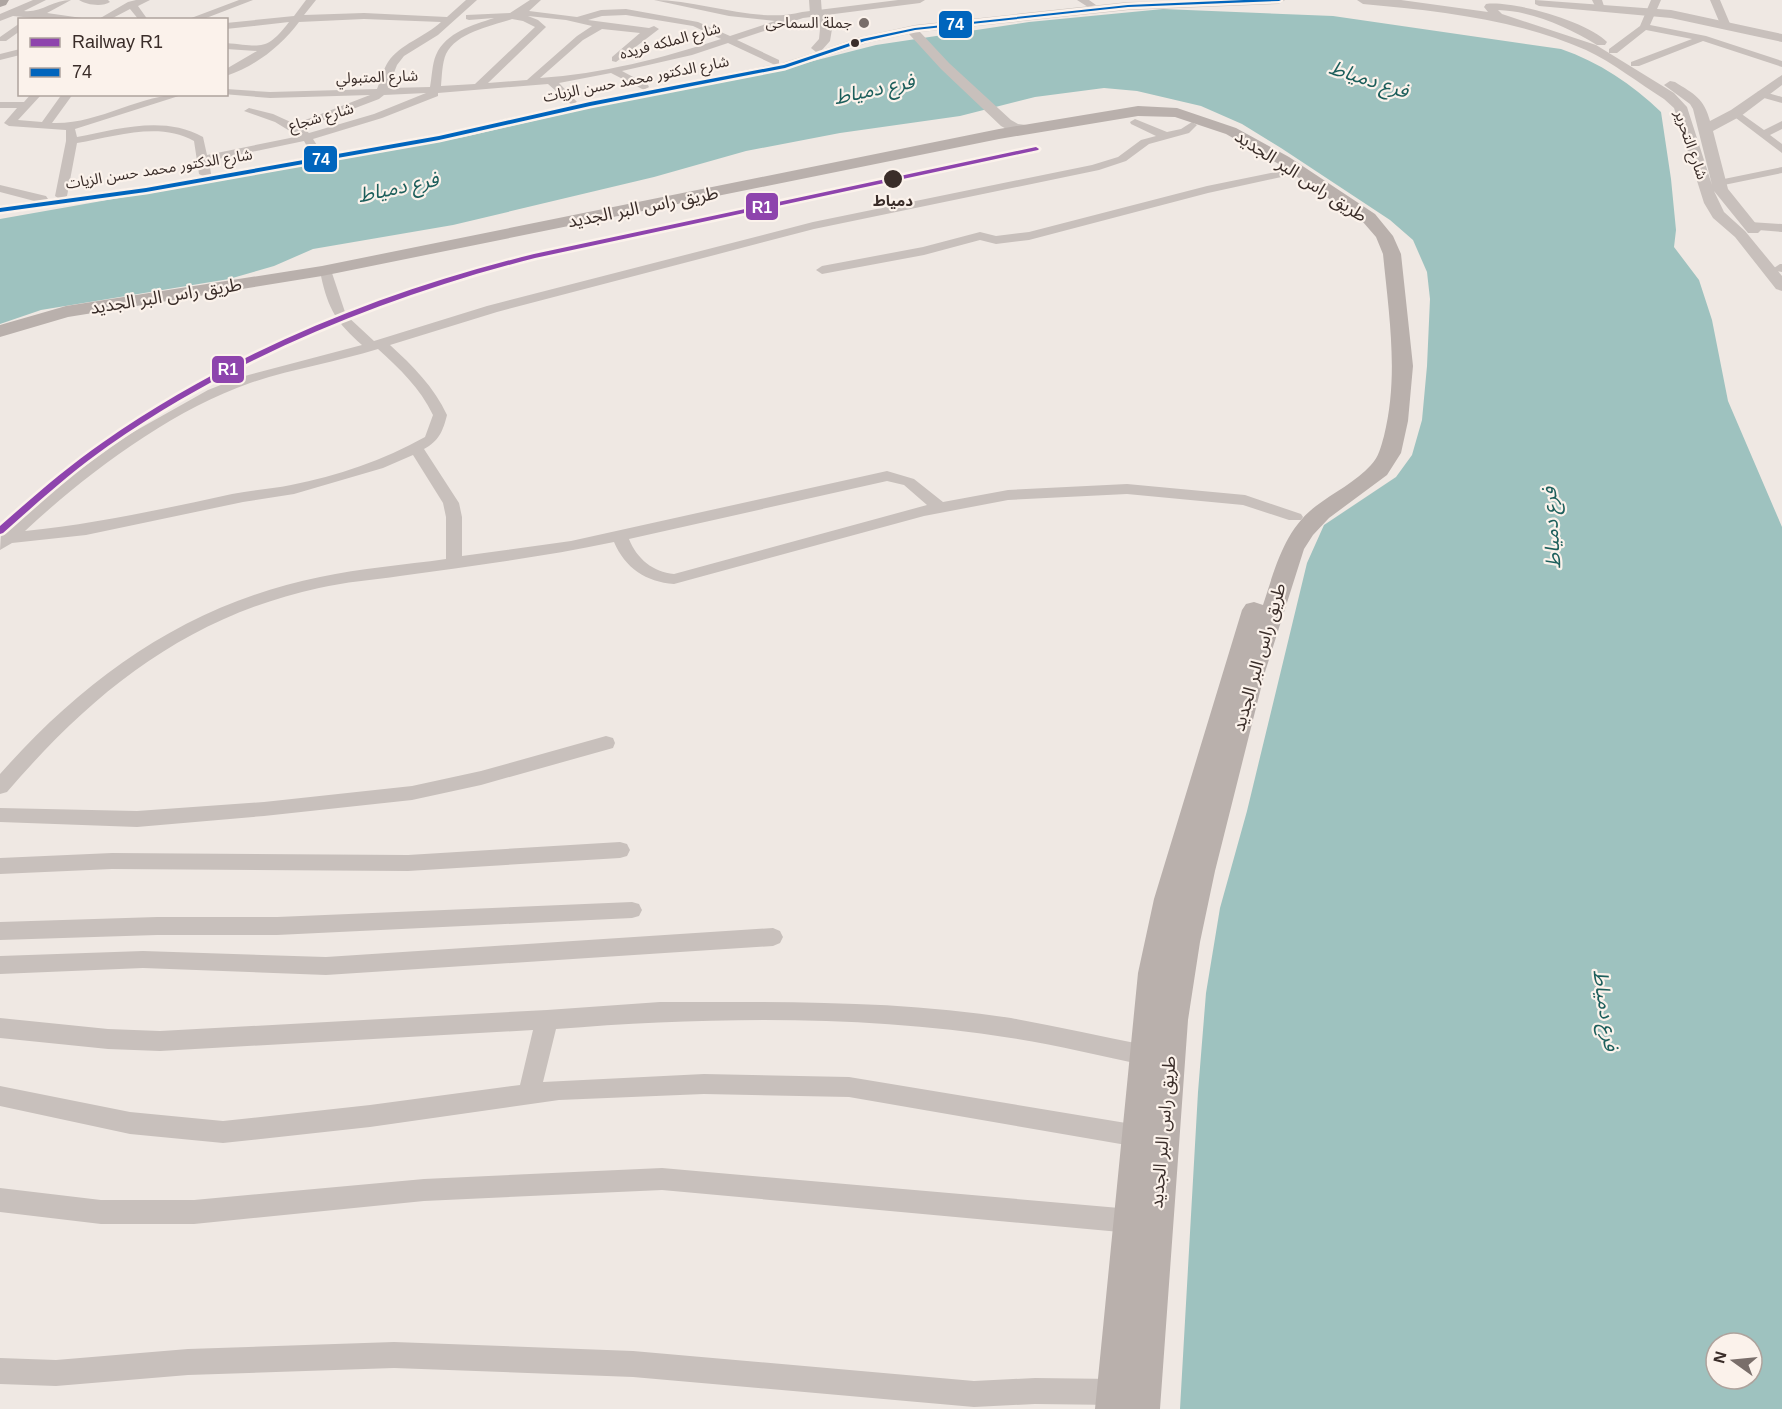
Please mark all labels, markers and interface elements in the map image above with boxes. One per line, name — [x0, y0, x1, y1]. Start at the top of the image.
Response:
line badge: 74 — [938, 10, 973, 39]
place label: جملة السماحى — [765, 14, 852, 32]
marker: جملة السماحى — [857, 16, 871, 30]
text: 74 — [946, 16, 964, 33]
legend — [18, 18, 228, 96]
street label: شارع الملكه فريده — [618, 19, 723, 66]
text: Railway R1 — [72, 32, 163, 52]
unlabelled marker — [849, 37, 861, 49]
street label: شارع الدكتور محمد حسن الزيات — [541, 52, 731, 109]
water label: فرع دمياط — [1326, 56, 1412, 106]
text: 74 — [72, 62, 92, 82]
street label: شارع المتبولي — [336, 67, 419, 90]
water label: فرع دمياط — [832, 70, 918, 112]
street label: شارع شجاع — [286, 99, 357, 138]
street label: شارع التحرير — [1668, 107, 1711, 183]
street label: طريق راس البر الجديد — [1231, 126, 1371, 227]
street label: شارع الدكتور محمد حسن الزيات — [64, 145, 254, 196]
line badge: 74 — [303, 145, 338, 173]
text: 74 — [312, 151, 330, 168]
water label: فرع دمياط — [356, 168, 442, 210]
marker: دمياط — [882, 168, 904, 190]
street label: طريق راس البر الجديد — [566, 183, 720, 232]
line badge: R1 — [745, 192, 779, 221]
place label: دمياط — [873, 192, 913, 209]
text: R1 — [752, 199, 772, 216]
street label: طريق راس البر الجديد — [89, 274, 243, 319]
line badge: R1 — [211, 355, 245, 384]
text: R1 — [218, 361, 238, 378]
water label: فرع دمياط — [1538, 485, 1568, 569]
street label: طريق راس البر الجديد — [1228, 581, 1291, 734]
water label: فرع دمياط — [1585, 968, 1623, 1054]
street label: طريق راس البر الجديد — [1146, 1055, 1181, 1209]
north arrow — [1704, 1331, 1764, 1391]
text: N — [1710, 1349, 1730, 1365]

